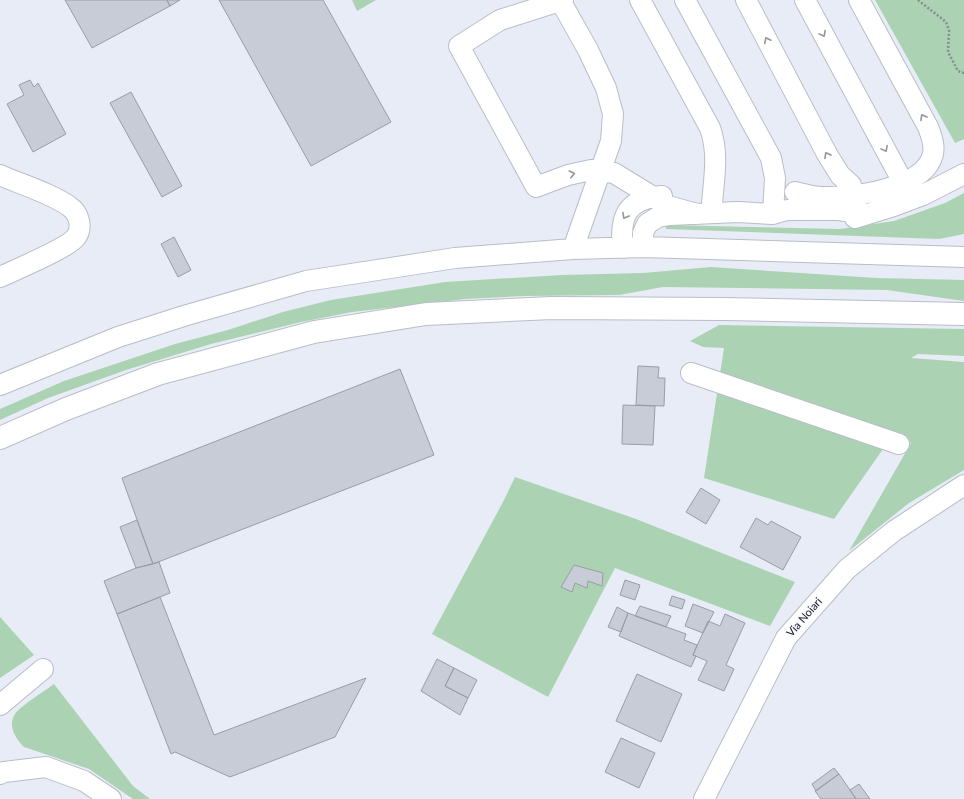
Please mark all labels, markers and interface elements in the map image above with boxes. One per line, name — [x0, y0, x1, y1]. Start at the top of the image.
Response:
one-way arrow — [818, 30, 826, 37]
one-way arrow — [764, 36, 772, 44]
one-way arrow — [921, 114, 928, 121]
one-way arrow — [880, 145, 888, 152]
one-way arrow — [825, 152, 832, 159]
one-way arrow — [568, 170, 575, 179]
one-way arrow — [623, 212, 630, 219]
street label: Via Noiari — [783, 594, 824, 639]

